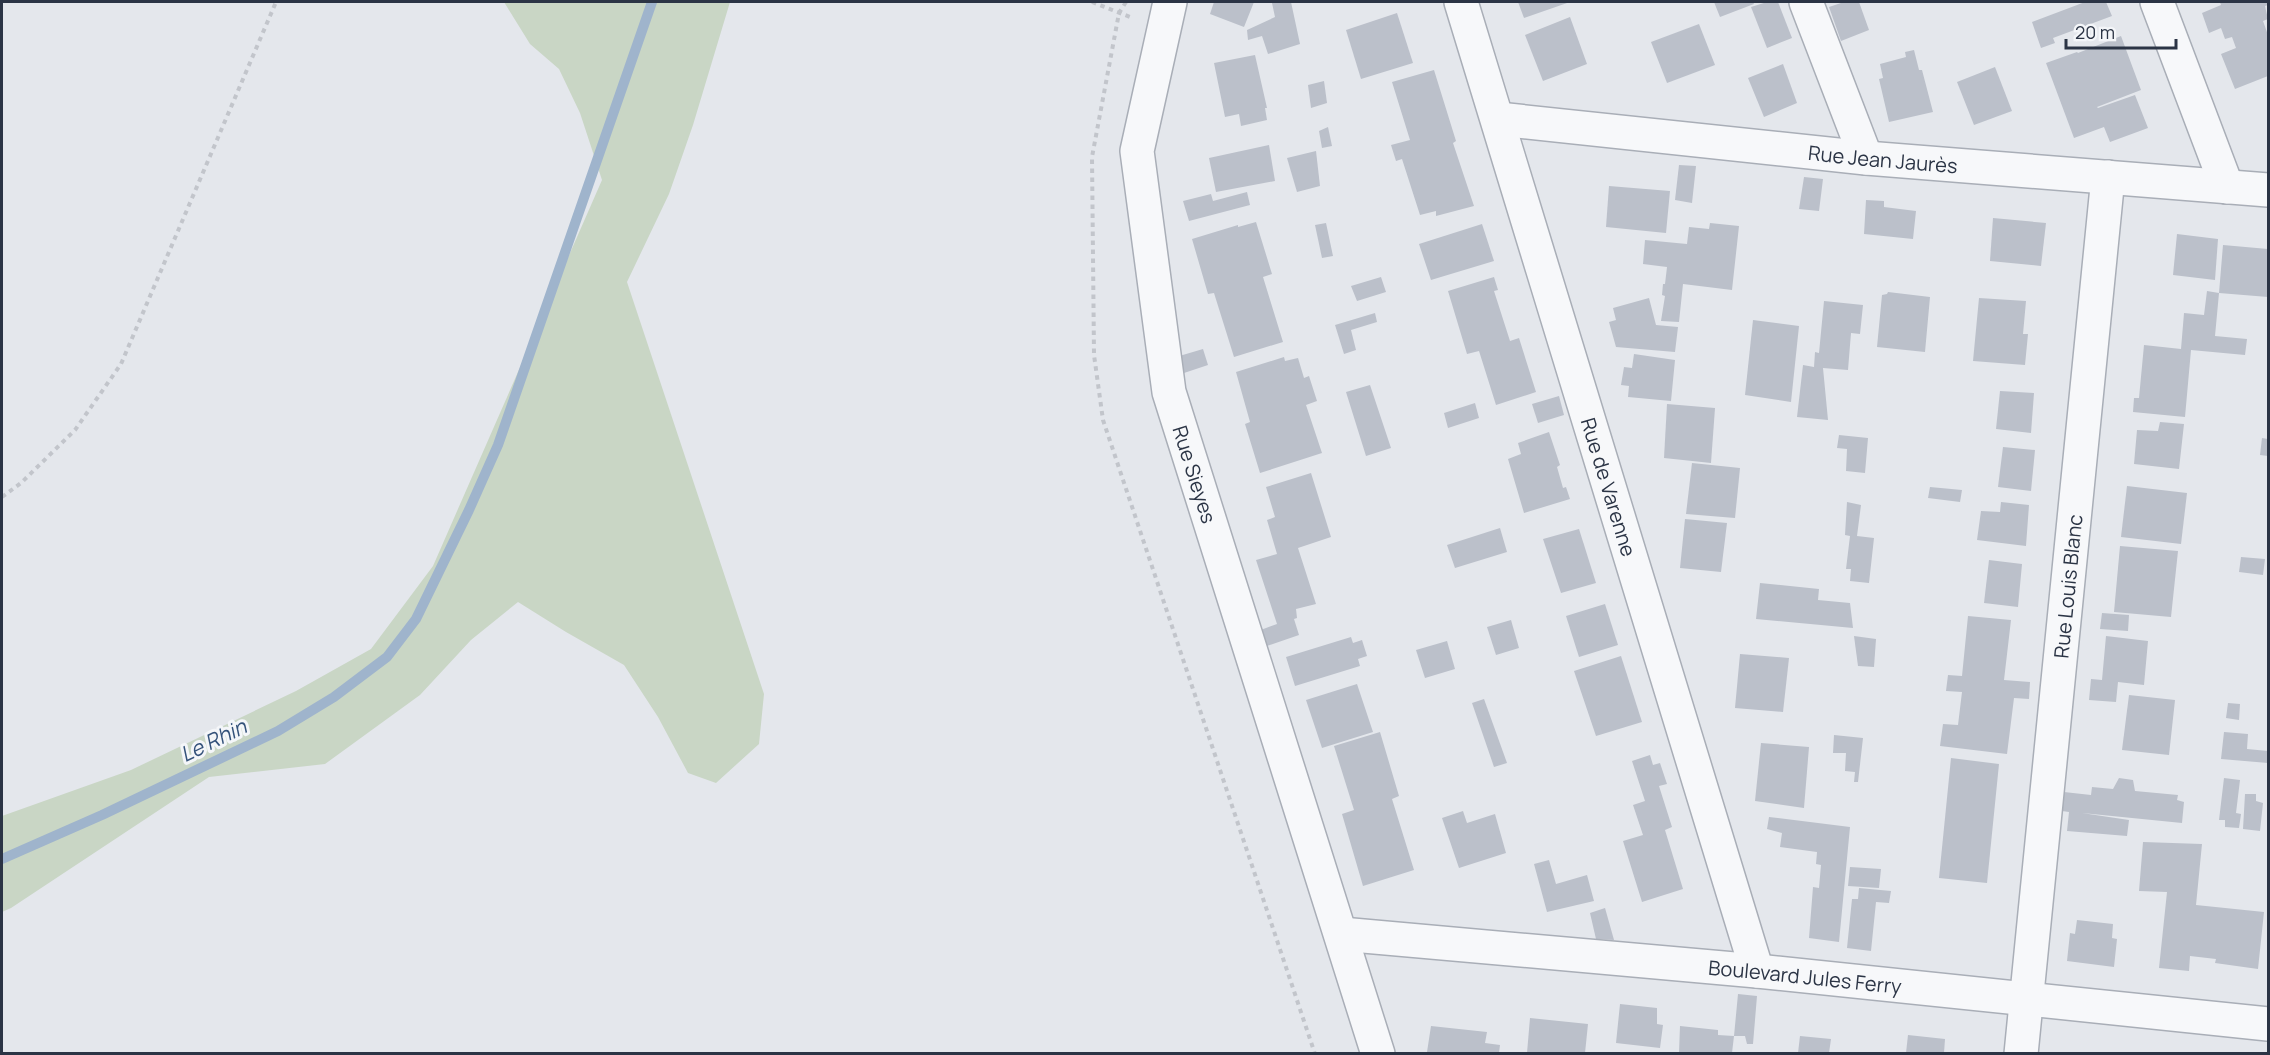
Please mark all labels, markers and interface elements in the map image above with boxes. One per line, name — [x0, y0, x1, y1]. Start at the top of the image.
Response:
scale bar — [2066, 12, 2176, 50]
text: 20 m — [2075, 20, 2115, 44]
street label: Rue Jean Jaurès — [1807, 138, 1959, 179]
street label: Rue de Varenne — [1575, 414, 1643, 560]
street label: Rue Sieyes — [1167, 422, 1223, 527]
street label: Rue Louis Blanc — [2047, 513, 2088, 659]
water label: Le Rhin — [175, 711, 252, 768]
street label: Boulevard Jules Ferry — [1707, 953, 1903, 999]

